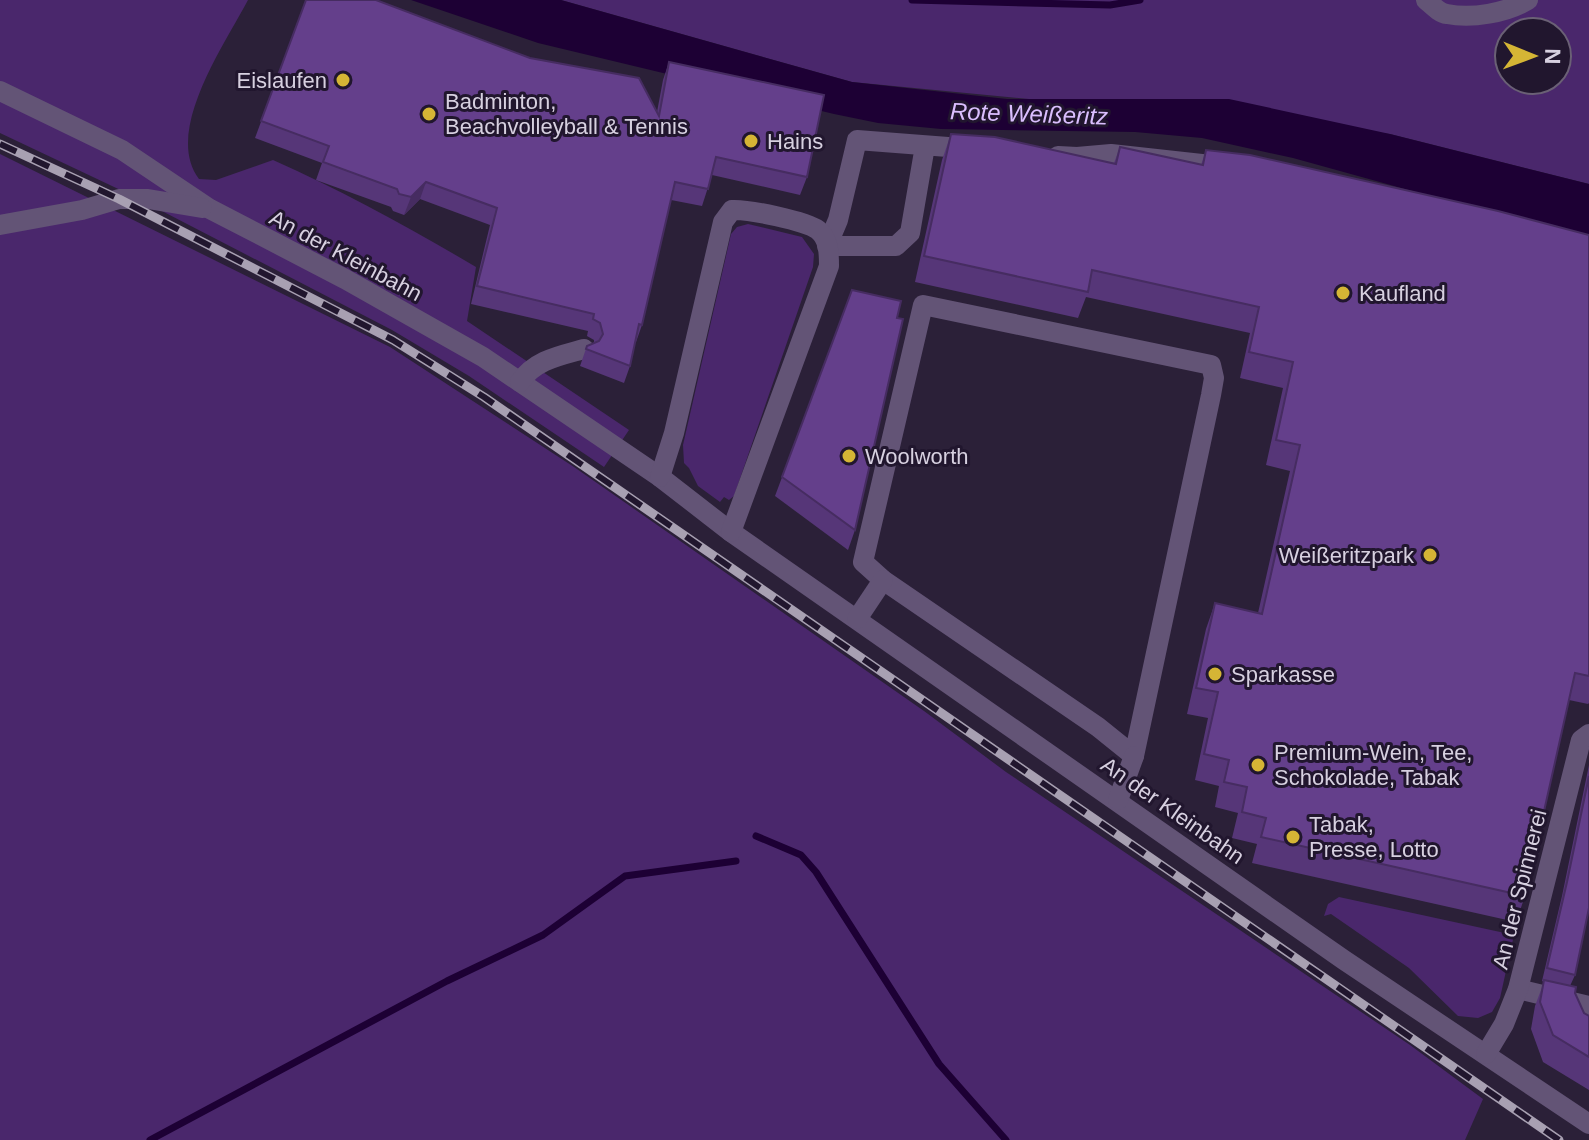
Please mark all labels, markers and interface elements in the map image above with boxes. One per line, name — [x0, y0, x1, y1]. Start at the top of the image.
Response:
north arrow — [1493, 16, 1573, 96]
text: N — [1540, 48, 1565, 65]
place label: Eislaufen — [236, 68, 327, 93]
marker: Eislaufen — [334, 71, 352, 89]
place label: Badminton, Beachvolleyball & Tennis — [445, 89, 688, 139]
water label: Rote Weißeritz — [949, 97, 1109, 130]
marker: Badminton, Beachvolleyball & Tennis — [420, 105, 438, 123]
place label: Hains — [767, 129, 823, 154]
marker: Hains — [742, 132, 760, 150]
street label: An der Kleinbahn — [265, 205, 426, 306]
place label: Kaufland — [1359, 281, 1446, 306]
marker: Kaufland — [1334, 284, 1352, 302]
place label: Woolworth — [865, 444, 969, 469]
marker: Woolworth — [840, 447, 858, 465]
place label: Weißeritzpark — [1279, 543, 1415, 568]
marker: Weißeritzpark — [1421, 546, 1439, 564]
place label: Sparkasse — [1231, 662, 1335, 687]
marker: Sparkasse — [1206, 665, 1224, 683]
place label: Premium-Wein, Tee, Schokolade, Tabak — [1274, 740, 1472, 790]
street label: An der Kleinbahn — [1096, 752, 1249, 869]
marker: Premium-Wein, Tee, Schokolade, Tabak — [1249, 756, 1267, 774]
street label: An der Spinnerei — [1488, 807, 1551, 972]
place label: Tabak, Presse, Lotto — [1309, 812, 1439, 862]
marker: Tabak, Presse, Lotto — [1284, 828, 1302, 846]

